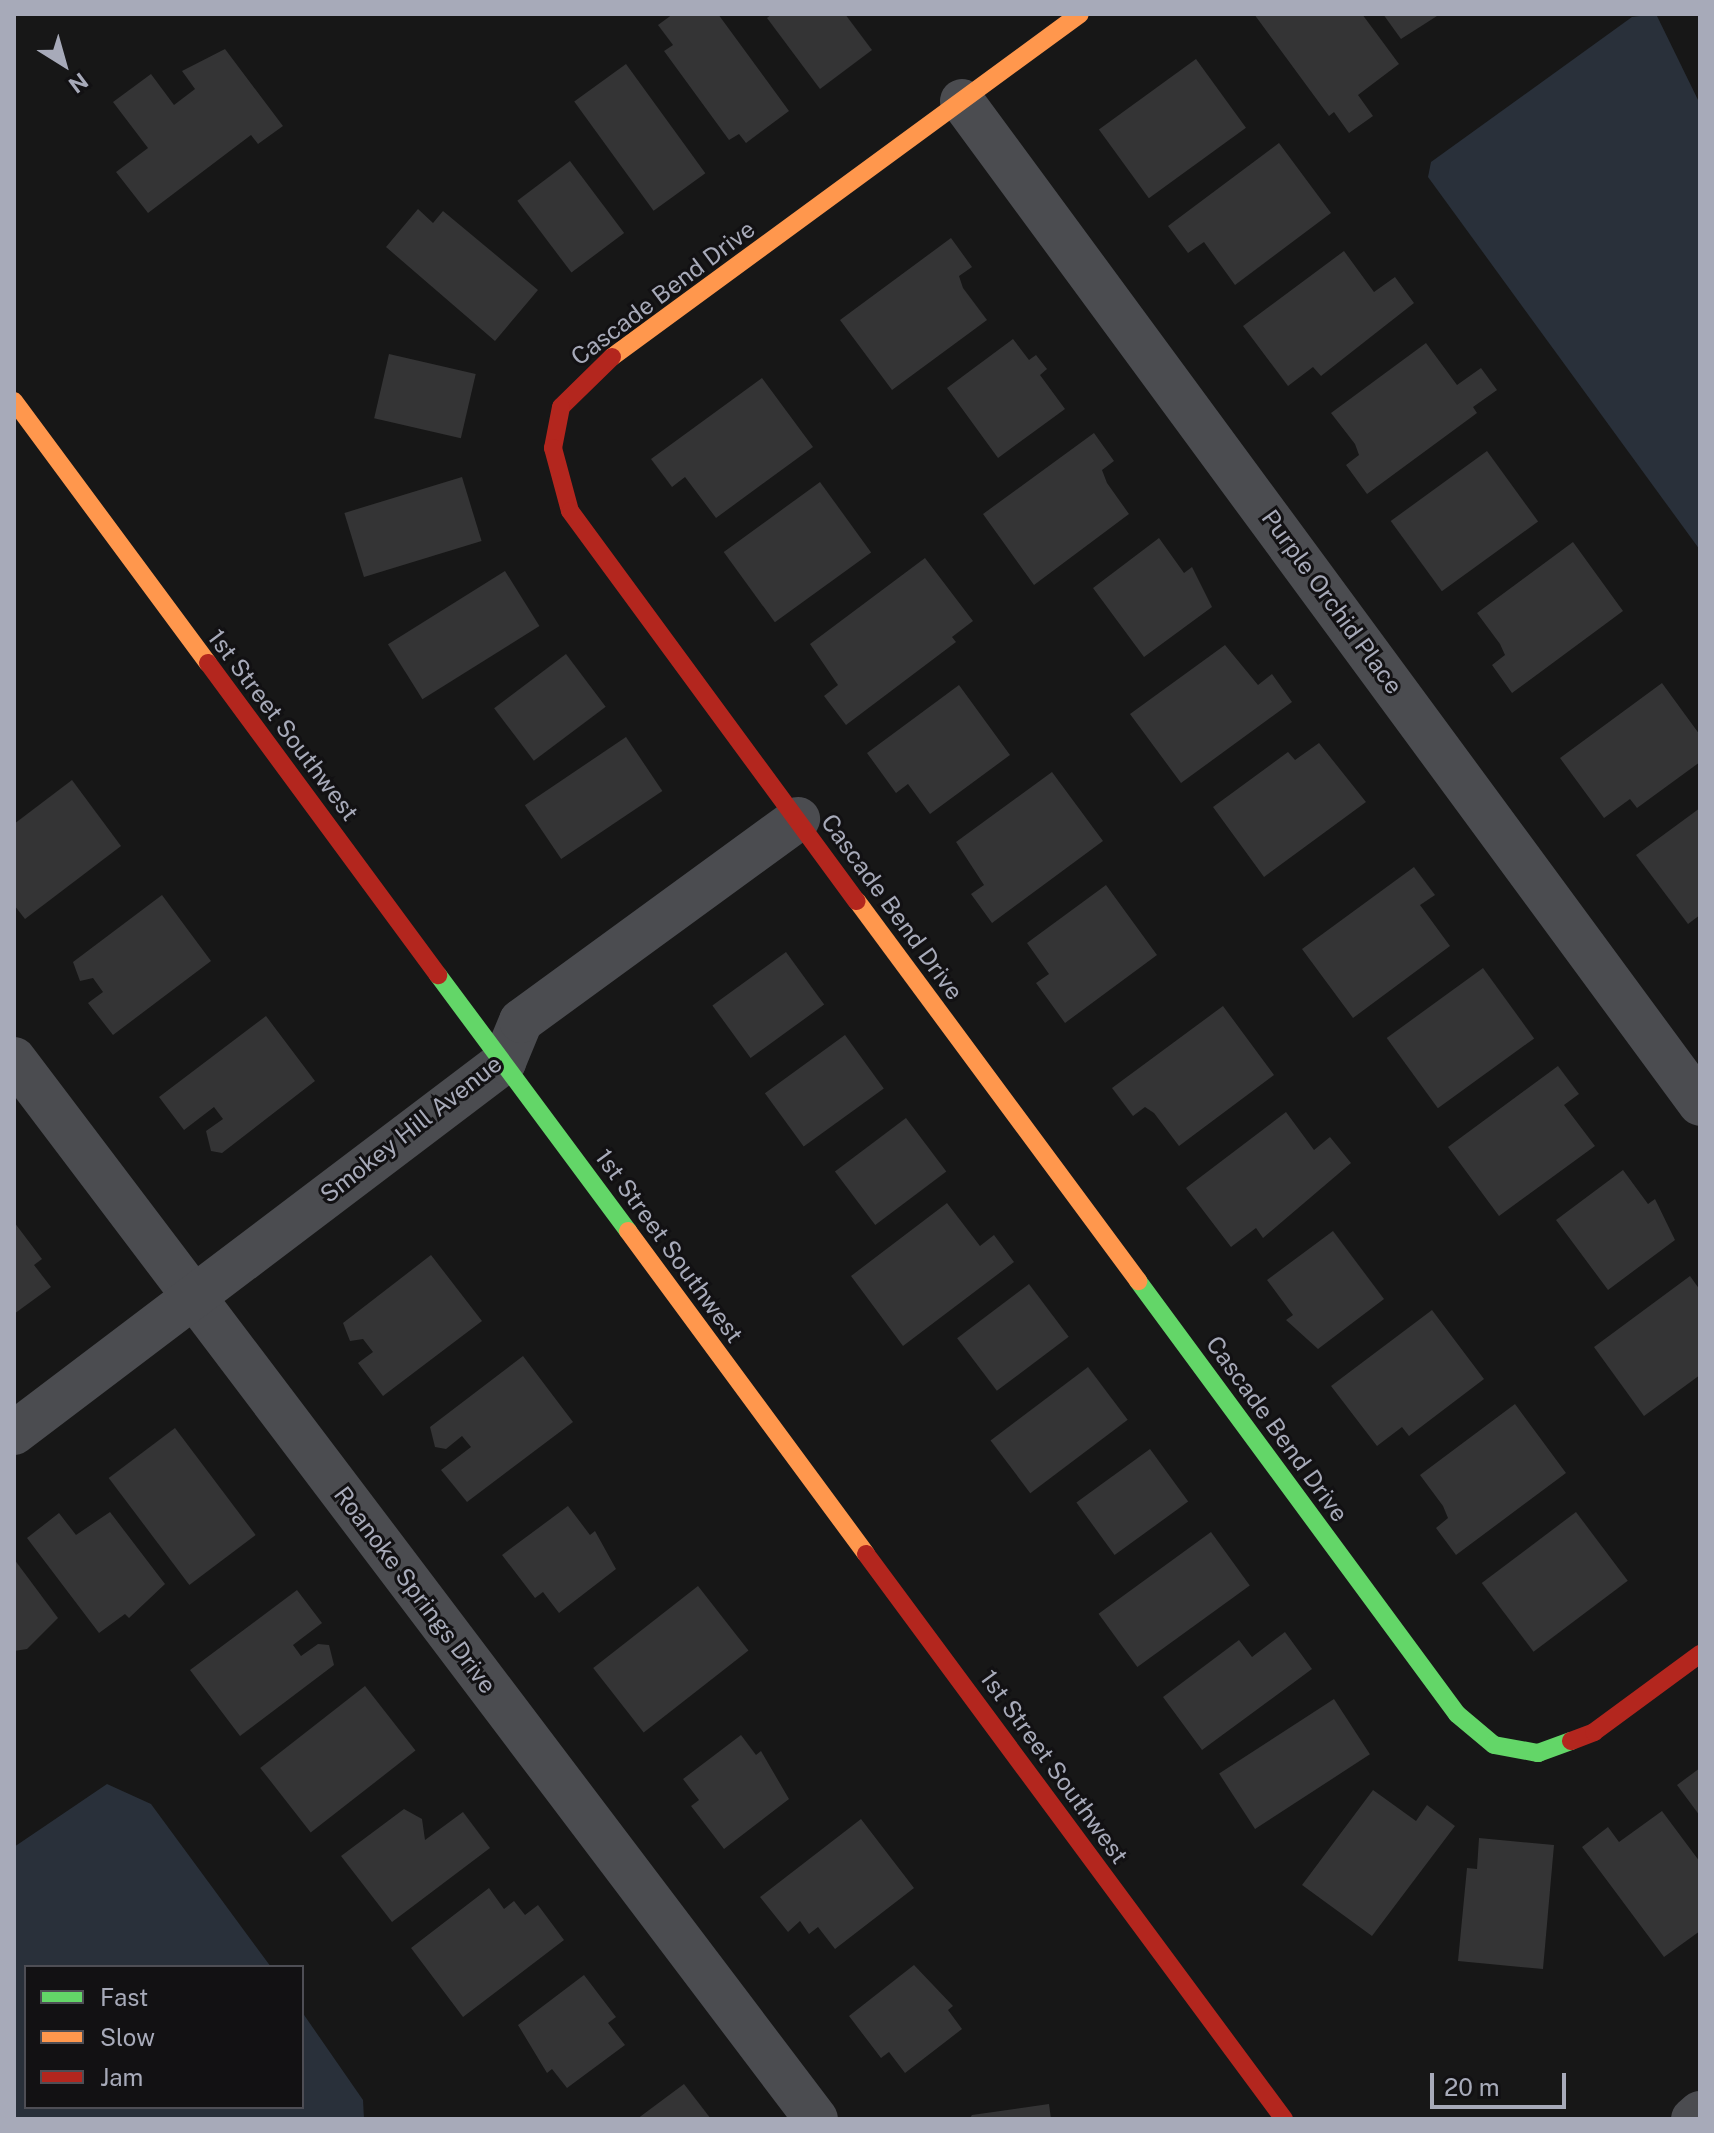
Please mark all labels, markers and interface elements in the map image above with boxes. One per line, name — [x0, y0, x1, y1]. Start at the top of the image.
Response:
north arrow — [24, 24, 104, 104]
text: N — [64, 68, 93, 99]
street label: Cascade Bend Drive — [565, 214, 761, 372]
street label: Purple Orchid Place — [1255, 504, 1409, 700]
street label: 1st Street Southwest — [202, 624, 364, 826]
street label: Cascade Bend Drive — [815, 808, 969, 1006]
street label: Smokey Hill Avenue — [315, 1049, 507, 1209]
street label: 1st Street Southwest — [589, 1144, 749, 1348]
street label: Cascade Bend Drive — [1200, 1330, 1354, 1528]
street label: Roanoke Springs Drive — [328, 1481, 502, 1699]
street label: 1st Street Southwest — [974, 1665, 1134, 1869]
legend — [24, 1965, 304, 2109]
text: Fast — [100, 1983, 148, 2011]
text: Slow — [100, 2023, 155, 2051]
scale bar — [1434, 2057, 1570, 2107]
text: Jam — [100, 2063, 143, 2091]
text: 20 m — [1444, 2073, 1500, 2101]

